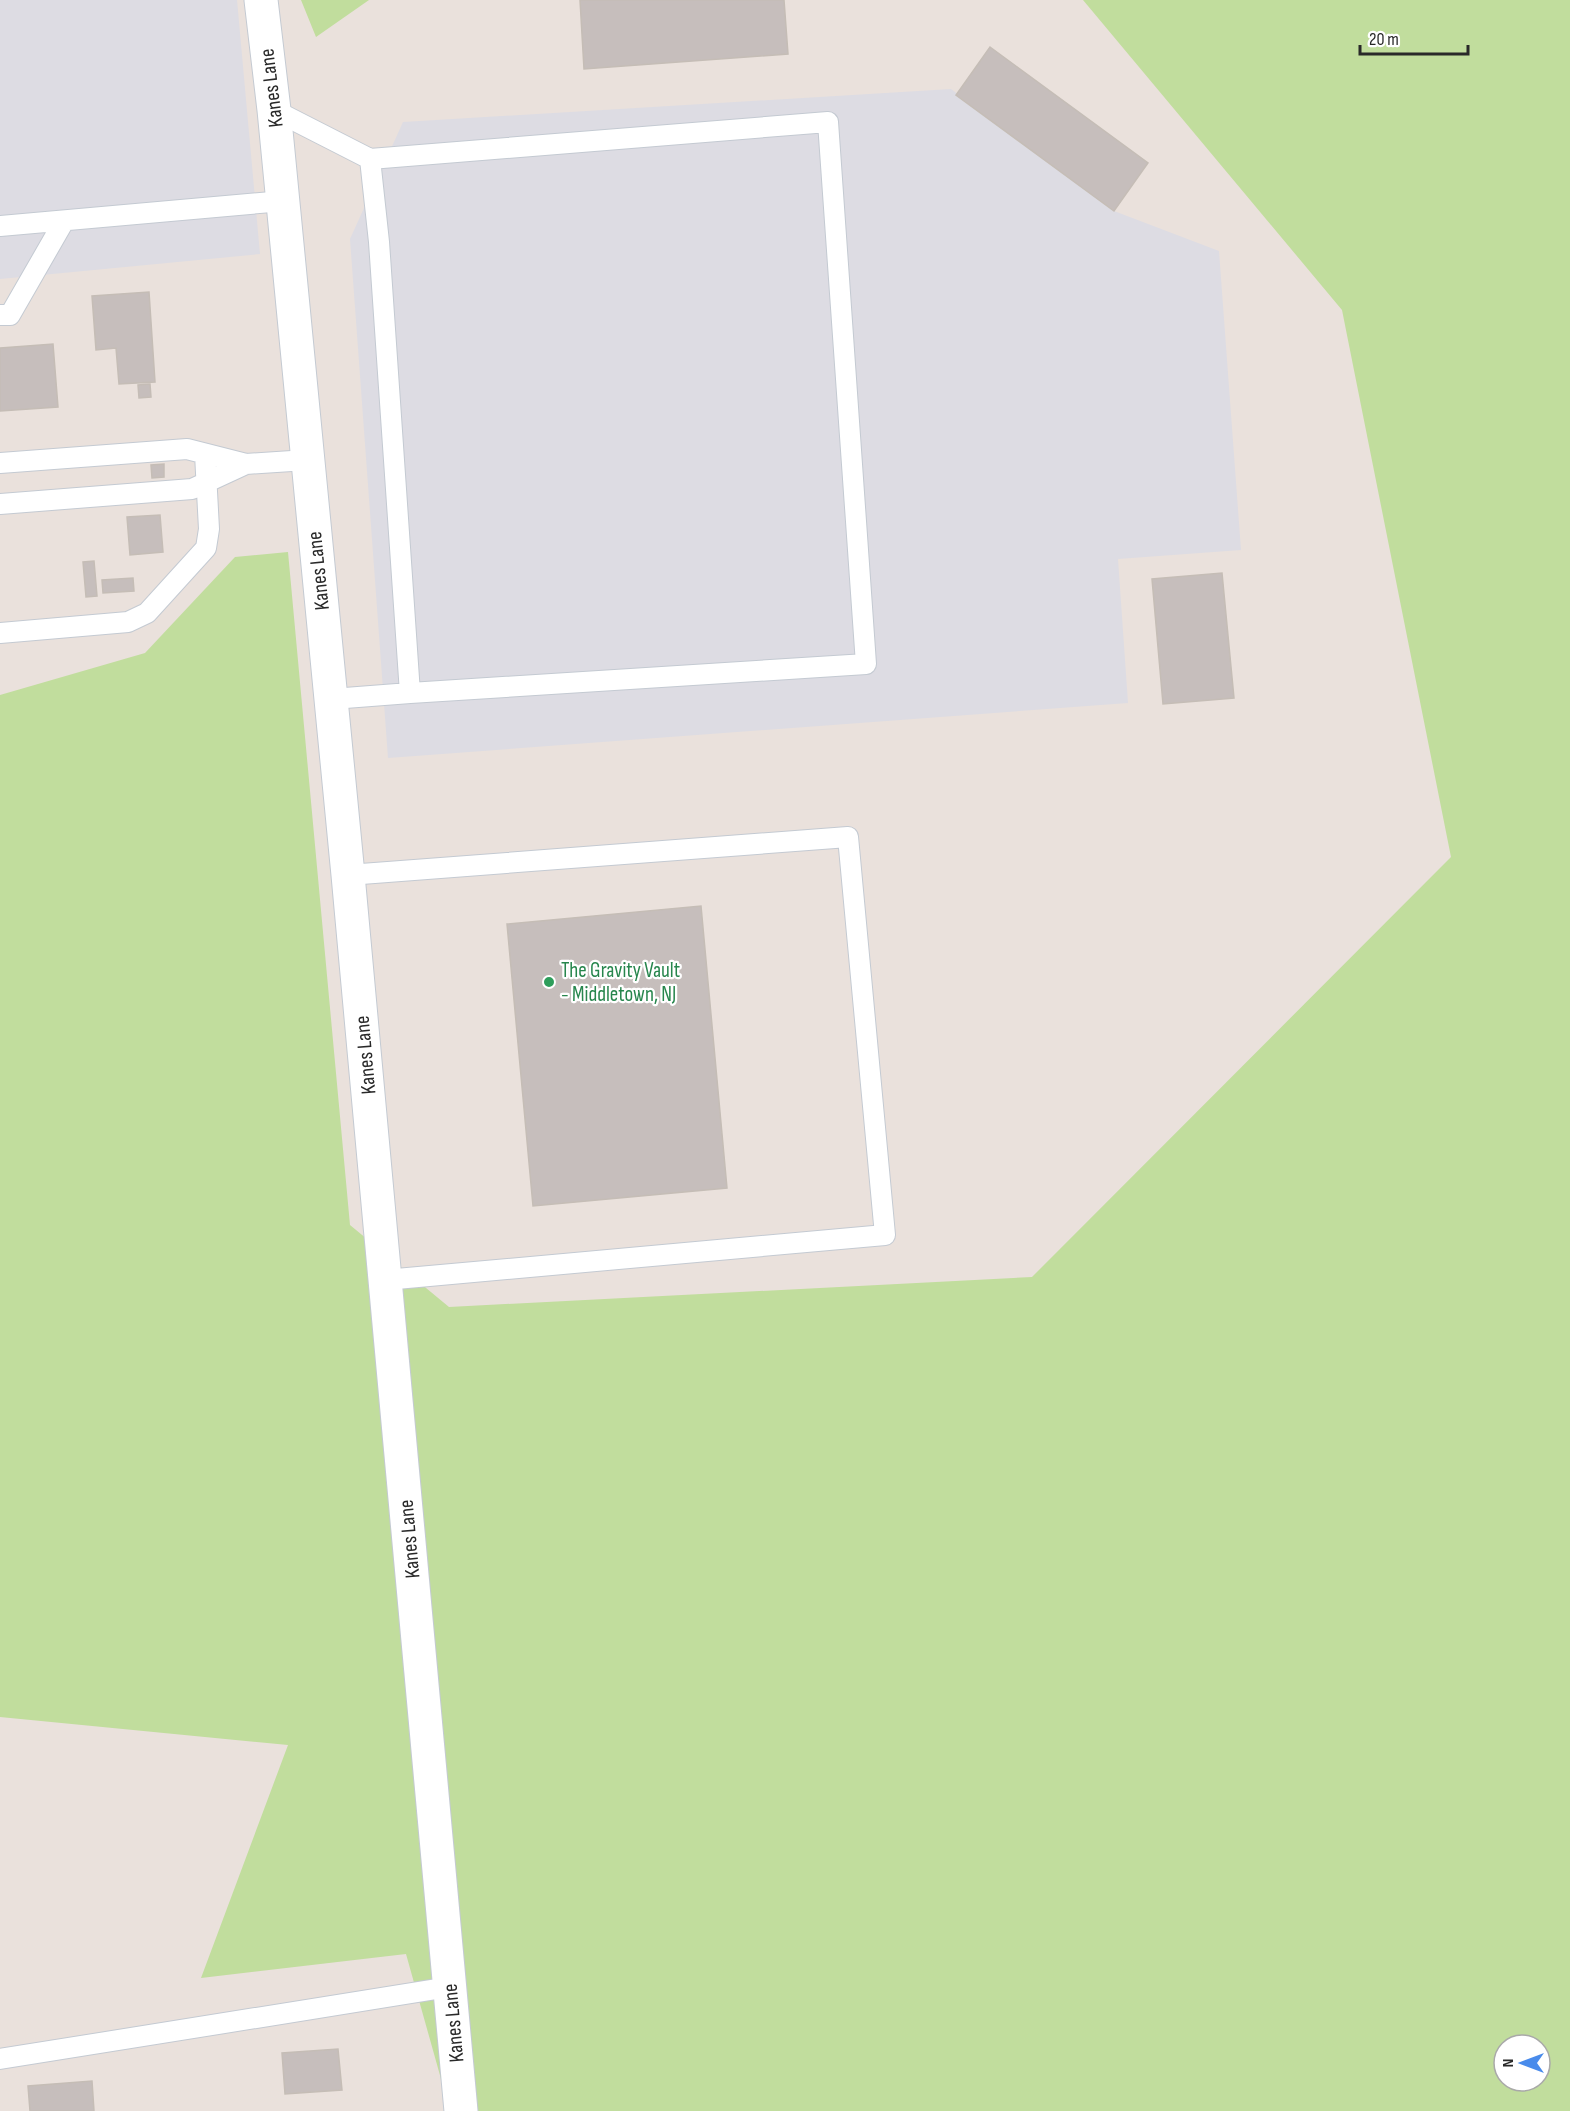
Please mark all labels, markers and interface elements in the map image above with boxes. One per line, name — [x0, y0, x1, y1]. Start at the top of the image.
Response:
scale bar — [1360, 18, 1468, 56]
text: 20 m — [1369, 29, 1399, 50]
street label: Kanes Lane — [254, 47, 289, 129]
street label: Kanes Lane — [302, 530, 335, 612]
place label: The Gravity Vault - Middletown, NJ — [561, 958, 680, 1007]
marker: The Gravity Vault - Middletown, NJ — [542, 975, 556, 989]
street label: Kanes Lane — [350, 1014, 381, 1095]
street label: Kanes Lane — [394, 1498, 425, 1579]
street label: Kanes Lane — [438, 1982, 469, 2063]
north arrow — [1492, 2033, 1552, 2093]
text: N — [1499, 2059, 1518, 2067]

